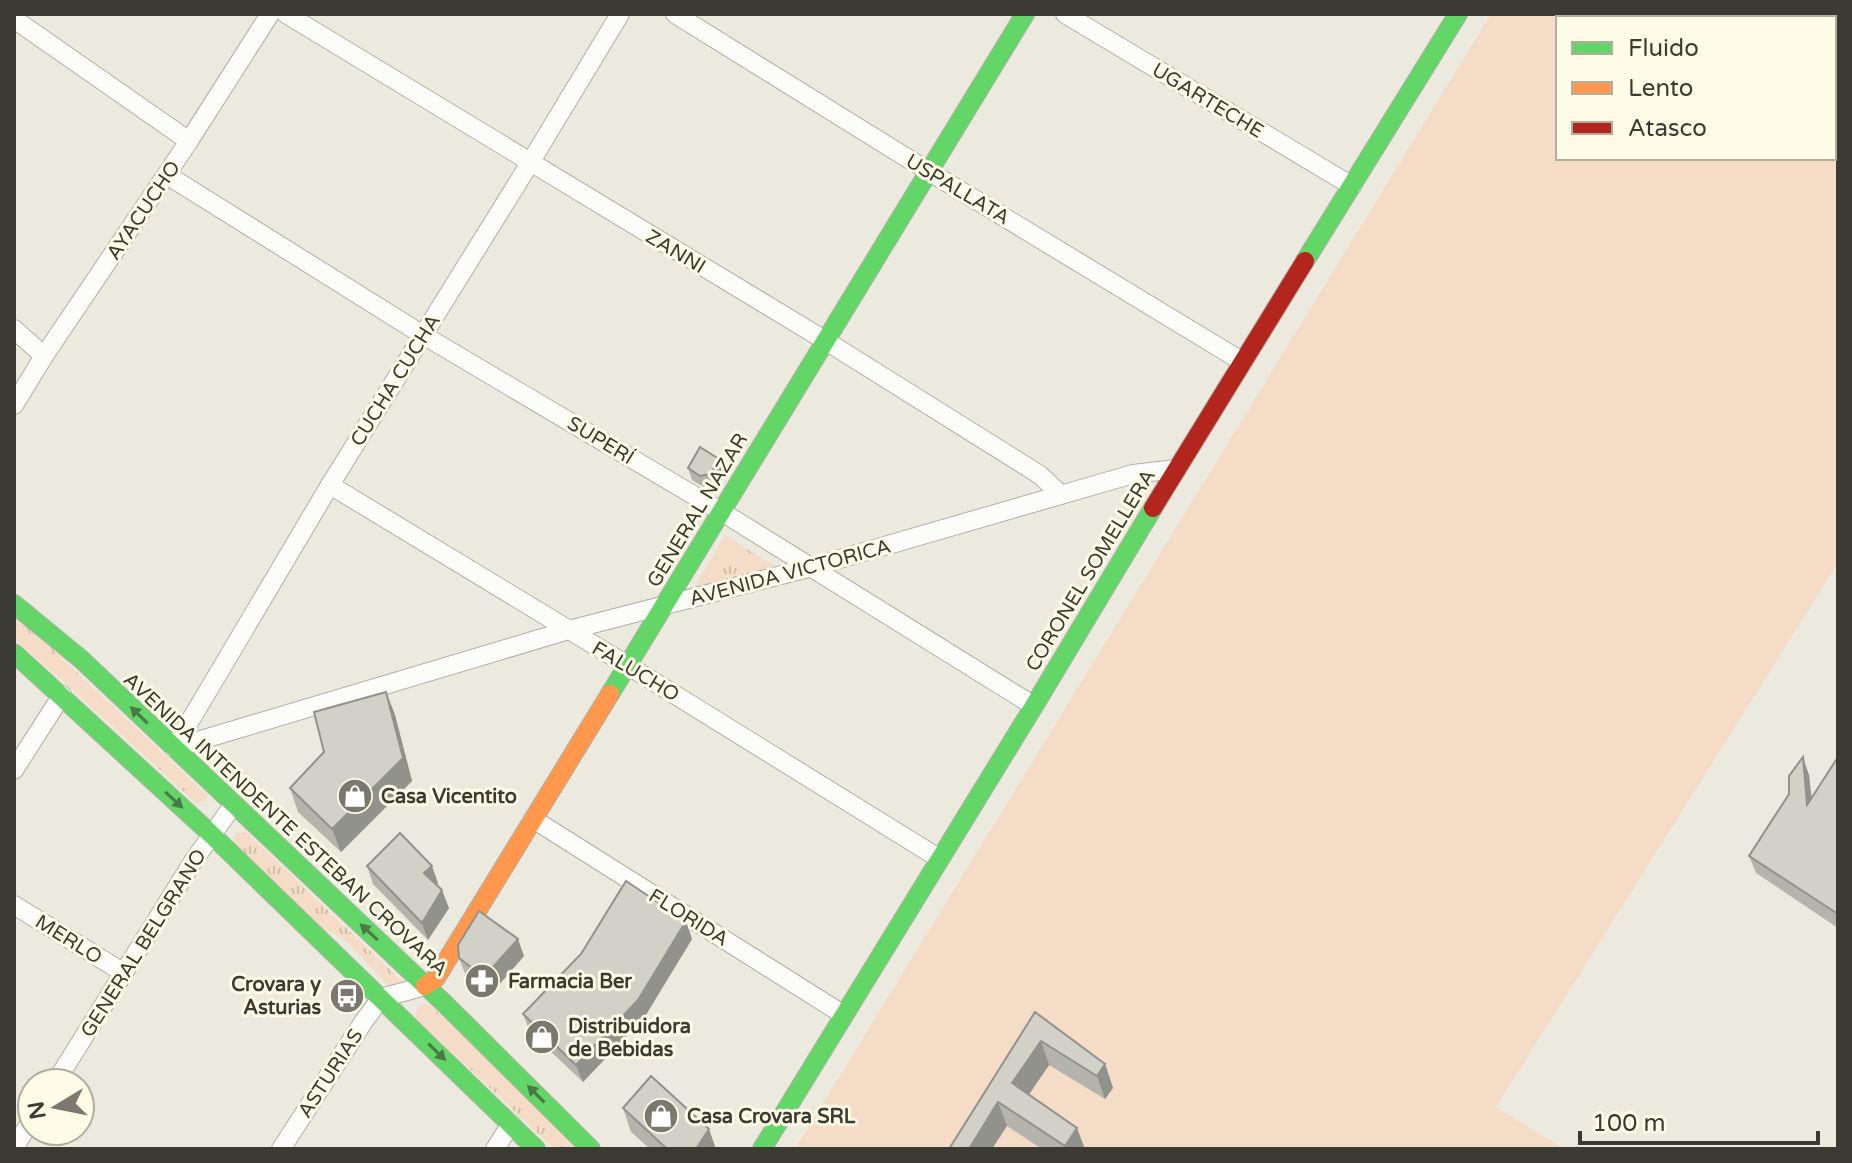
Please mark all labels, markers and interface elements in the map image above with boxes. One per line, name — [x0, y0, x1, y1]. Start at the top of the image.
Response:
legend — [1556, 16, 1836, 160]
text: Fluido — [1628, 34, 1699, 63]
street label: UGARTECHE — [1147, 58, 1268, 144]
text: Lento — [1628, 74, 1693, 103]
text: Atasco — [1628, 114, 1707, 143]
street label: USPALLATA — [901, 149, 1014, 230]
street label: AYACUCHO — [102, 156, 186, 265]
street label: ZANNI — [641, 225, 710, 279]
street label: CUCHA CUCHA — [346, 310, 446, 451]
street label: SUPERÍ — [563, 411, 639, 470]
street label: GENERAL NAZAR — [642, 429, 753, 592]
street label: CORONEL SOMELLERA — [1021, 465, 1161, 676]
street label: AVENIDA VICTORICA — [687, 535, 894, 611]
street label: FALUCHO — [587, 636, 683, 707]
street label: AVENIDA INTENDENTE ESTEBAN CROVARA — [118, 668, 452, 982]
one-way arrow — [130, 706, 149, 724]
shop icon: Casa Vicentito — [336, 777, 374, 815]
place label: Casa Vicentito — [381, 785, 517, 809]
one-way arrow — [165, 791, 184, 809]
street label: GENERAL BELGRANO — [76, 845, 212, 1042]
street label: FLORIDA — [644, 884, 733, 952]
street label: MERLO — [31, 910, 106, 970]
one-way arrow — [359, 923, 378, 941]
pharmacy icon: Farmacia Ber — [463, 962, 501, 1000]
place label: Farmacia Ber — [508, 970, 632, 994]
place label: Crovara y Asturias — [231, 973, 321, 1020]
bus stop icon: Crovara y Asturias — [328, 977, 366, 1015]
place label: Distribuidora de Bebidas — [568, 1015, 691, 1062]
shop icon: Distribuidora de Bebidas — [523, 1018, 561, 1056]
street label: ASTURIAS — [293, 1025, 368, 1122]
one-way arrow — [427, 1042, 446, 1061]
north arrow — [16, 1067, 96, 1147]
one-way arrow — [527, 1085, 546, 1104]
scale bar — [1580, 1095, 1818, 1145]
shop icon: Casa Crovara SRL — [642, 1097, 680, 1135]
text: N — [23, 1099, 52, 1121]
place label: Casa Crovara SRL — [687, 1105, 856, 1129]
text: 100 m — [1592, 1109, 1666, 1138]

